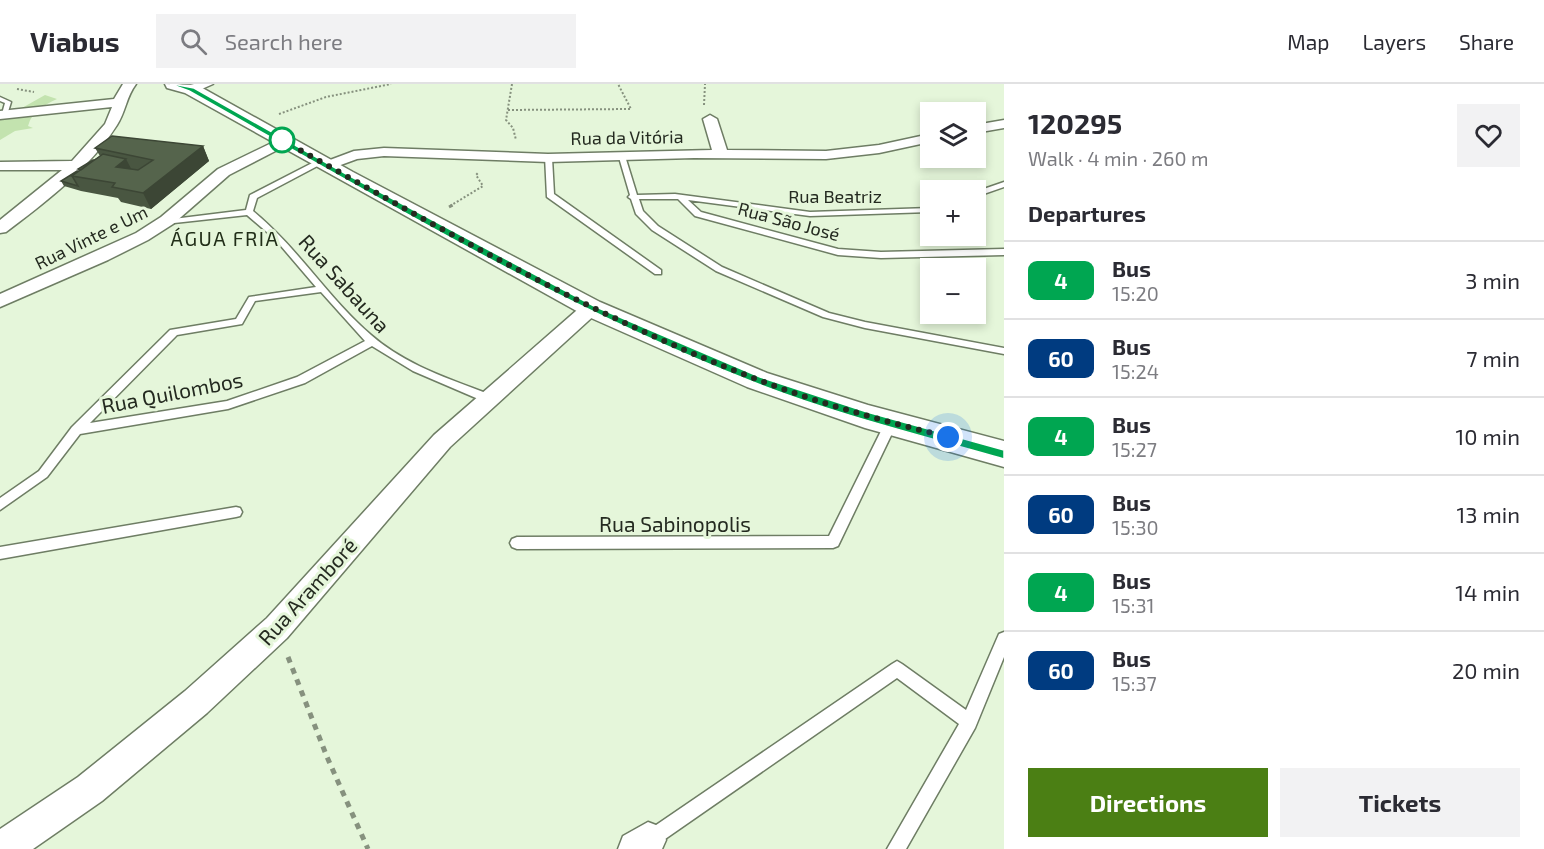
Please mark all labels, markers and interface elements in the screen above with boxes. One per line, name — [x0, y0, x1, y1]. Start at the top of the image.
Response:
search box — [156, 14, 576, 68]
text: Viabus — [30, 24, 120, 58]
icon: search — [177, 25, 210, 58]
text: Search here — [225, 28, 343, 54]
text: Map — [1287, 29, 1329, 54]
text: Layers — [1362, 29, 1426, 54]
text: Share — [1459, 29, 1514, 54]
map controls — [920, 102, 986, 324]
button: layers — [920, 102, 986, 168]
button: heart — [1457, 104, 1520, 167]
text: 120295 — [1028, 106, 1122, 140]
street label: Rua da Vitória — [570, 125, 684, 149]
unlabelled marker — [269, 127, 295, 153]
text: Walk · 4 min · 260 m — [1028, 146, 1208, 170]
button: + — [920, 180, 986, 246]
street label: Rua Beatriz — [788, 185, 882, 207]
street label: Rua São José — [736, 197, 842, 245]
street label: Rua Vinte e Um — [31, 200, 151, 274]
text: Departures — [1028, 200, 1146, 226]
district label: ÁGUA FRIA — [171, 226, 279, 250]
street label: Rua Sabauna — [294, 229, 396, 337]
text: Bus — [1112, 255, 1151, 281]
button: − — [920, 258, 986, 324]
text: 3 min — [1465, 267, 1520, 293]
text: 4 — [1054, 268, 1068, 293]
text: 15:20 — [1112, 281, 1159, 305]
text: Bus — [1112, 333, 1151, 359]
text: 7 min — [1466, 345, 1520, 371]
text: 60 — [1048, 346, 1074, 371]
text: 15:24 — [1112, 359, 1159, 383]
street label: Rua Quilombos — [99, 366, 245, 419]
text: Bus — [1112, 411, 1151, 437]
your location — [933, 422, 963, 452]
text: 10 min — [1456, 423, 1520, 449]
text: 4 — [1054, 424, 1068, 449]
text: 15:27 — [1112, 437, 1157, 461]
text: Bus — [1112, 489, 1151, 515]
text: 13 min — [1457, 501, 1520, 527]
text: 60 — [1048, 502, 1074, 527]
street label: Rua Sabinopolis — [599, 511, 751, 536]
text: 15:30 — [1112, 515, 1159, 539]
street label: Rua Aramboré — [252, 532, 362, 650]
text: Bus — [1112, 567, 1151, 593]
text: 14 min — [1455, 579, 1520, 605]
text: 4 — [1054, 580, 1068, 605]
text: 15:31 — [1112, 593, 1154, 617]
text: Bus — [1112, 645, 1151, 671]
text: 20 min — [1452, 657, 1520, 683]
text: 60 — [1048, 658, 1074, 683]
text: 15:37 — [1112, 671, 1157, 695]
button: Directions — [1028, 768, 1268, 837]
button: Tickets — [1280, 768, 1520, 837]

